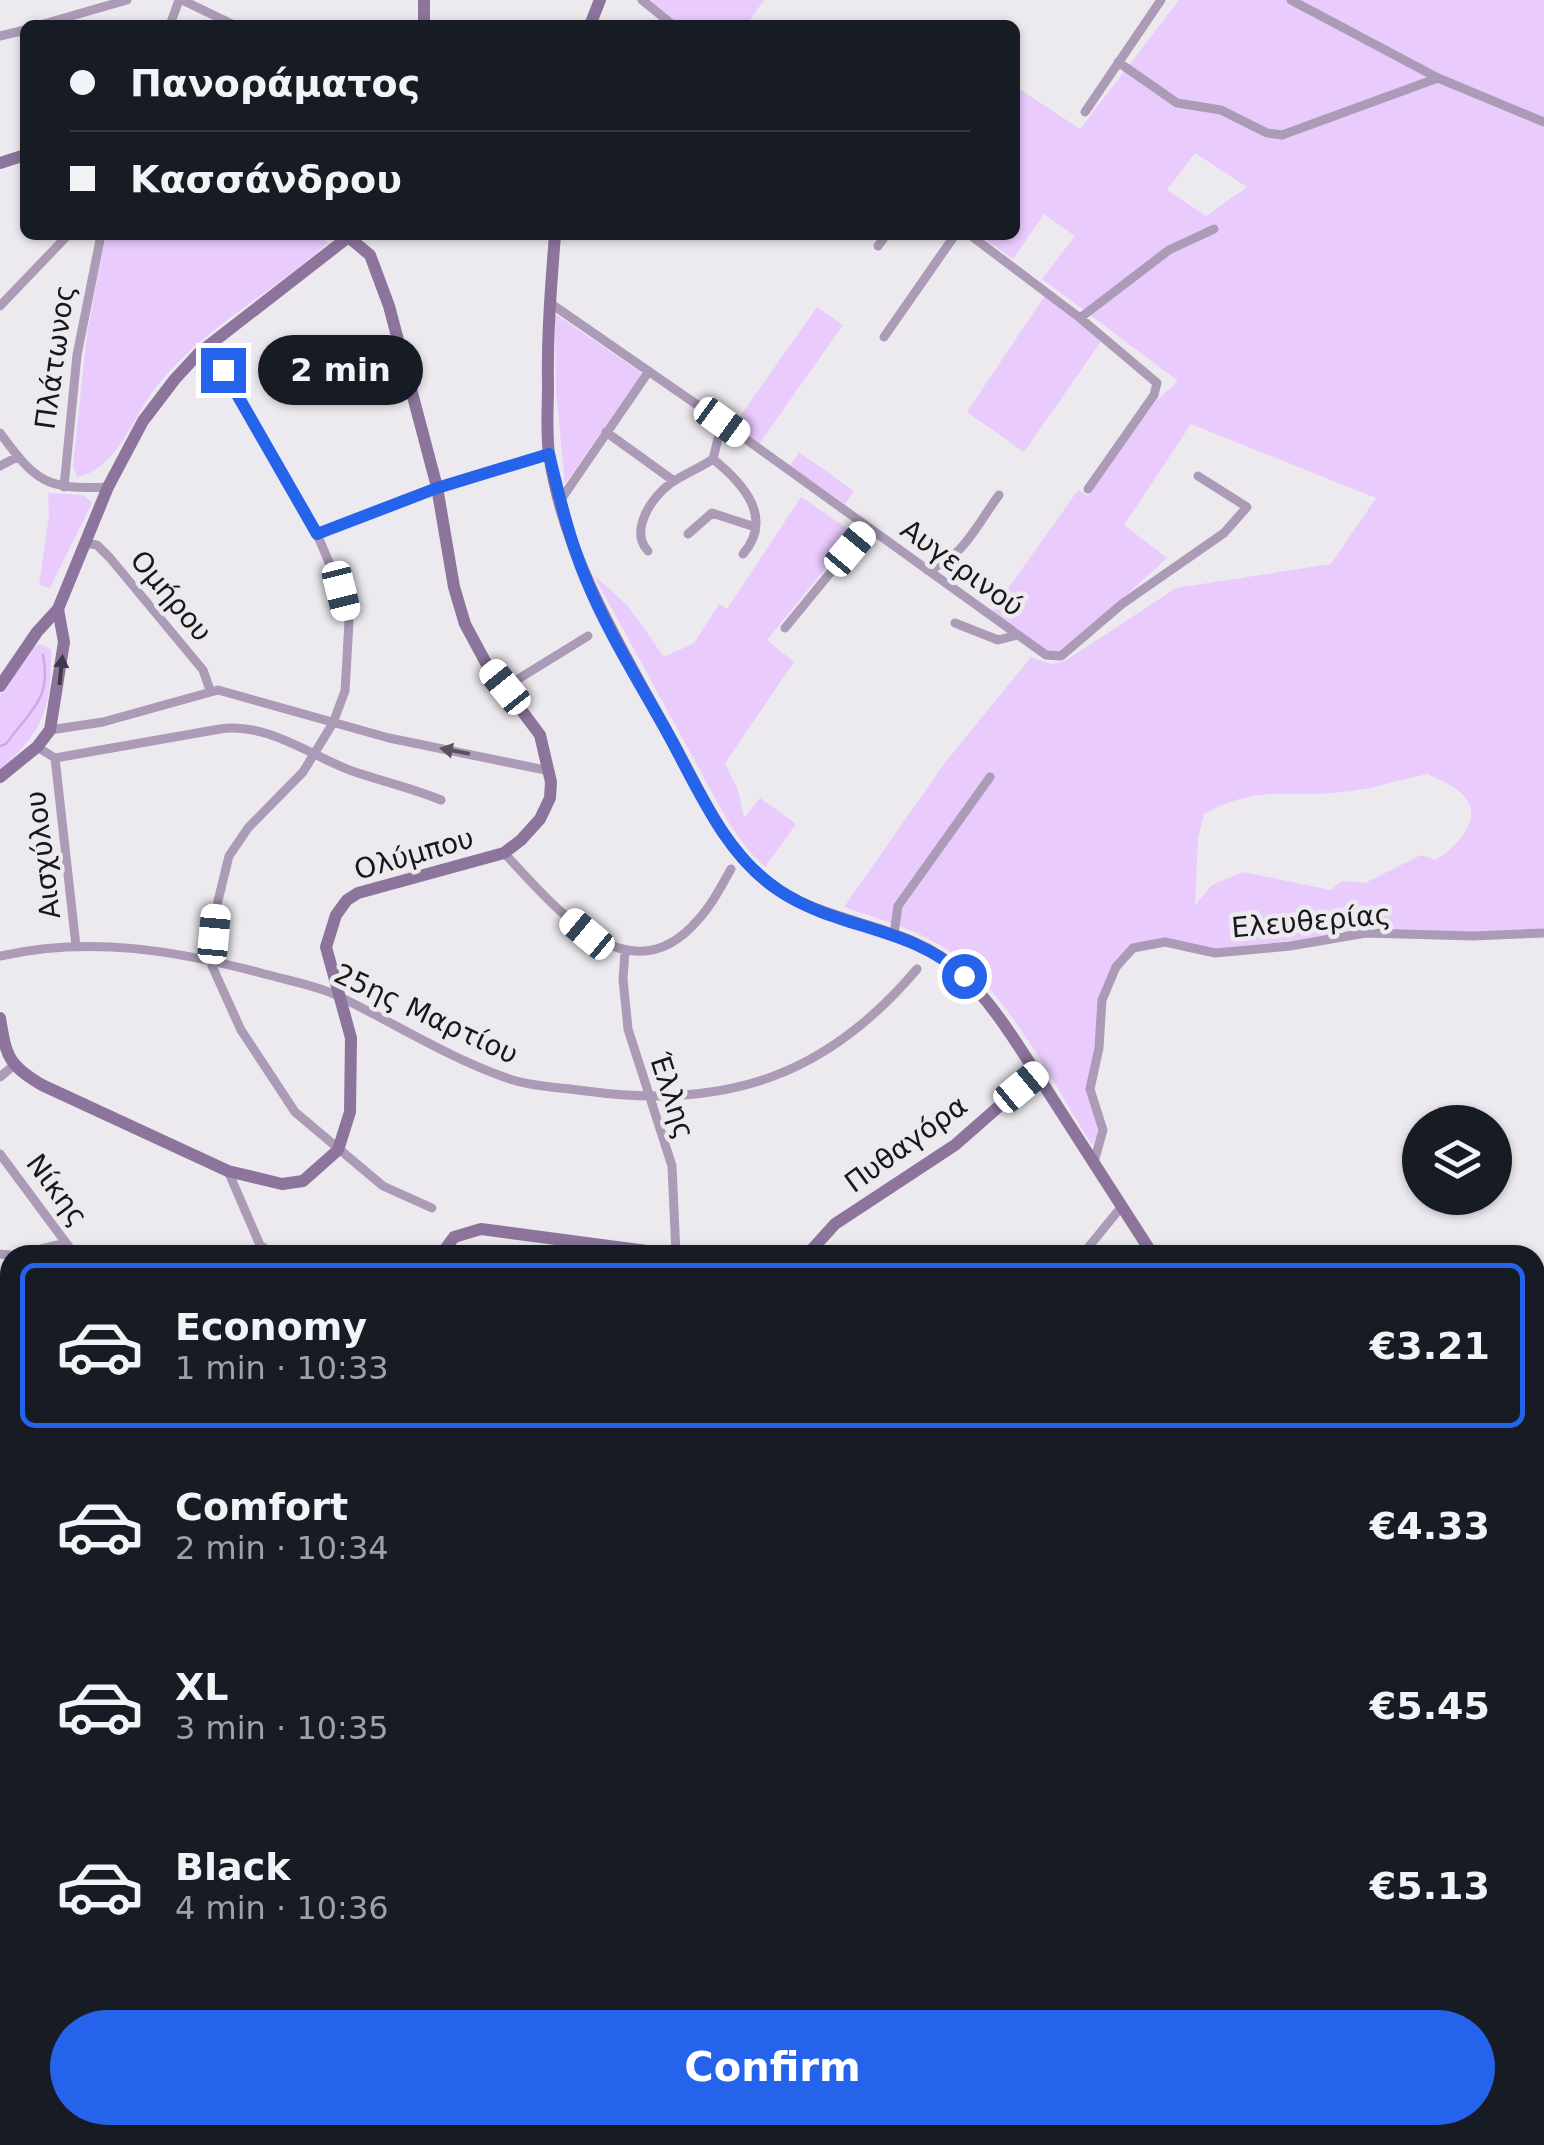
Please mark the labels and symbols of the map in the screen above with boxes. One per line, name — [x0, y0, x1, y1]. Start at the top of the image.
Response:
street label: Πλάτωνος — [29, 283, 81, 431]
callout: 2 min — [258, 335, 423, 405]
route end — [201, 348, 246, 393]
car — [689, 392, 755, 452]
street label: Αυγερινού — [894, 513, 1030, 623]
car — [819, 516, 881, 582]
street label: Ομήρου — [123, 544, 219, 648]
car — [319, 558, 363, 624]
one-way arrow — [53, 653, 69, 685]
car — [474, 654, 536, 720]
one-way arrow — [439, 743, 470, 758]
street label: Αισχύλου — [19, 789, 67, 921]
street label: Ολύμπου — [350, 821, 478, 887]
street label: Ελευθερίας — [1230, 898, 1392, 944]
car — [196, 903, 232, 965]
car — [554, 903, 620, 965]
route start — [942, 954, 987, 999]
street label: 25ης Μαρτίου — [329, 957, 523, 1071]
street label: Έλλης — [642, 1048, 701, 1143]
car — [988, 1056, 1054, 1118]
street label: Πυθαγόρα — [839, 1089, 973, 1199]
street label: Νίκης — [19, 1148, 95, 1232]

